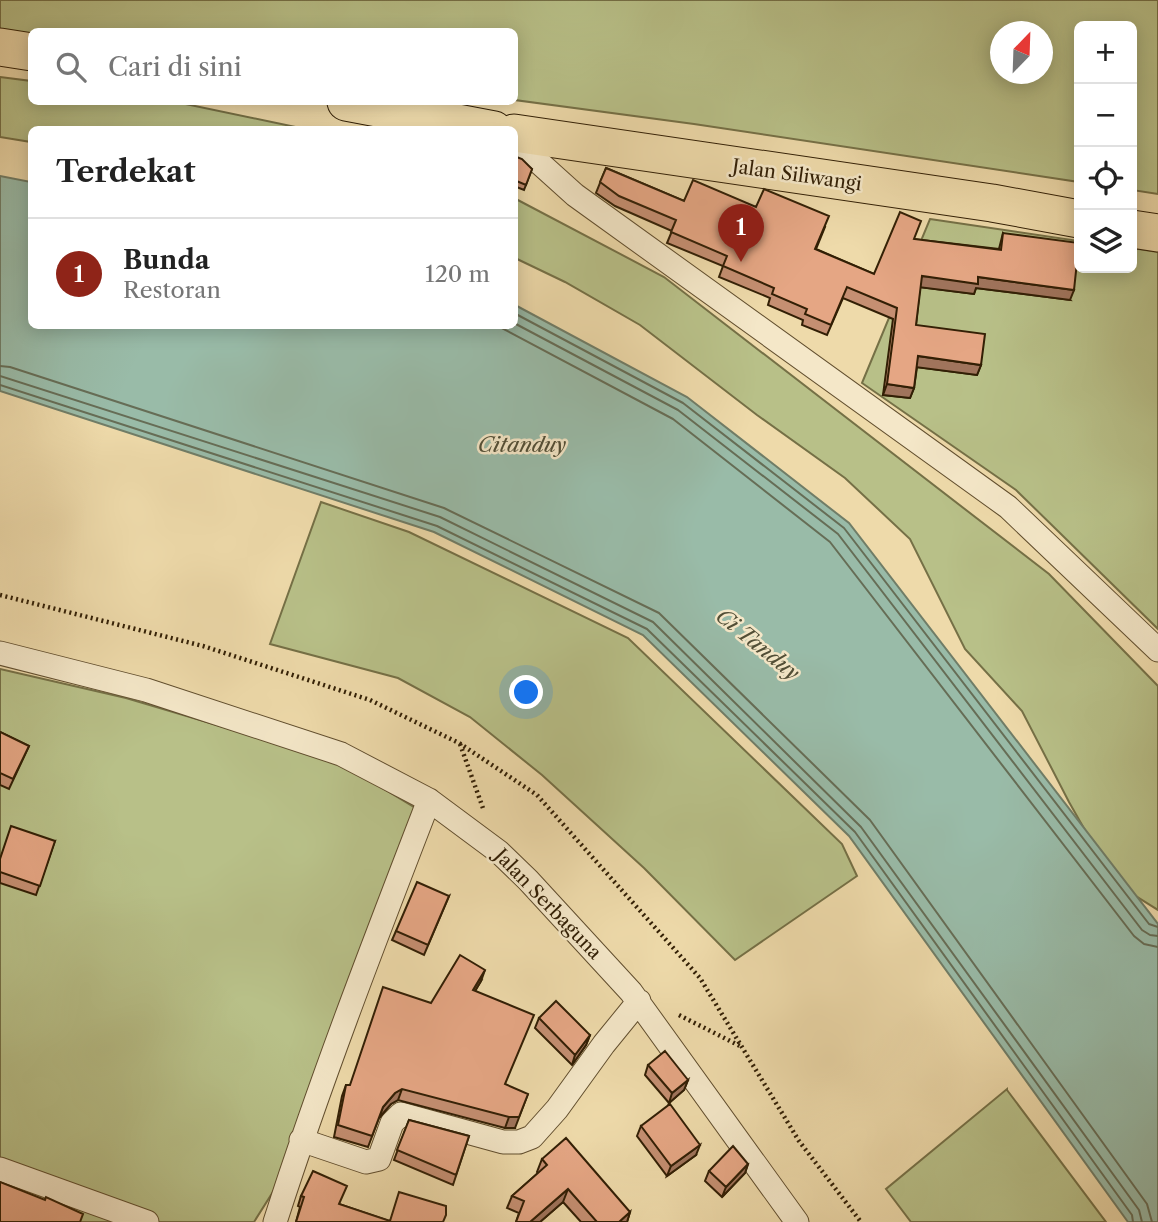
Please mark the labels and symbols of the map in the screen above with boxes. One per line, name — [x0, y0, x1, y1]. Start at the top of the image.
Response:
north arrow — [990, 21, 1053, 84]
street label: Jalan Siliwangi — [728, 154, 863, 195]
pin: 1 — [718, 204, 764, 262]
water label: Citanduy — [478, 432, 567, 457]
water label: Ci Tanduy — [711, 603, 805, 685]
your location — [509, 675, 543, 709]
street label: Jalan Serbaguna — [488, 842, 606, 964]

